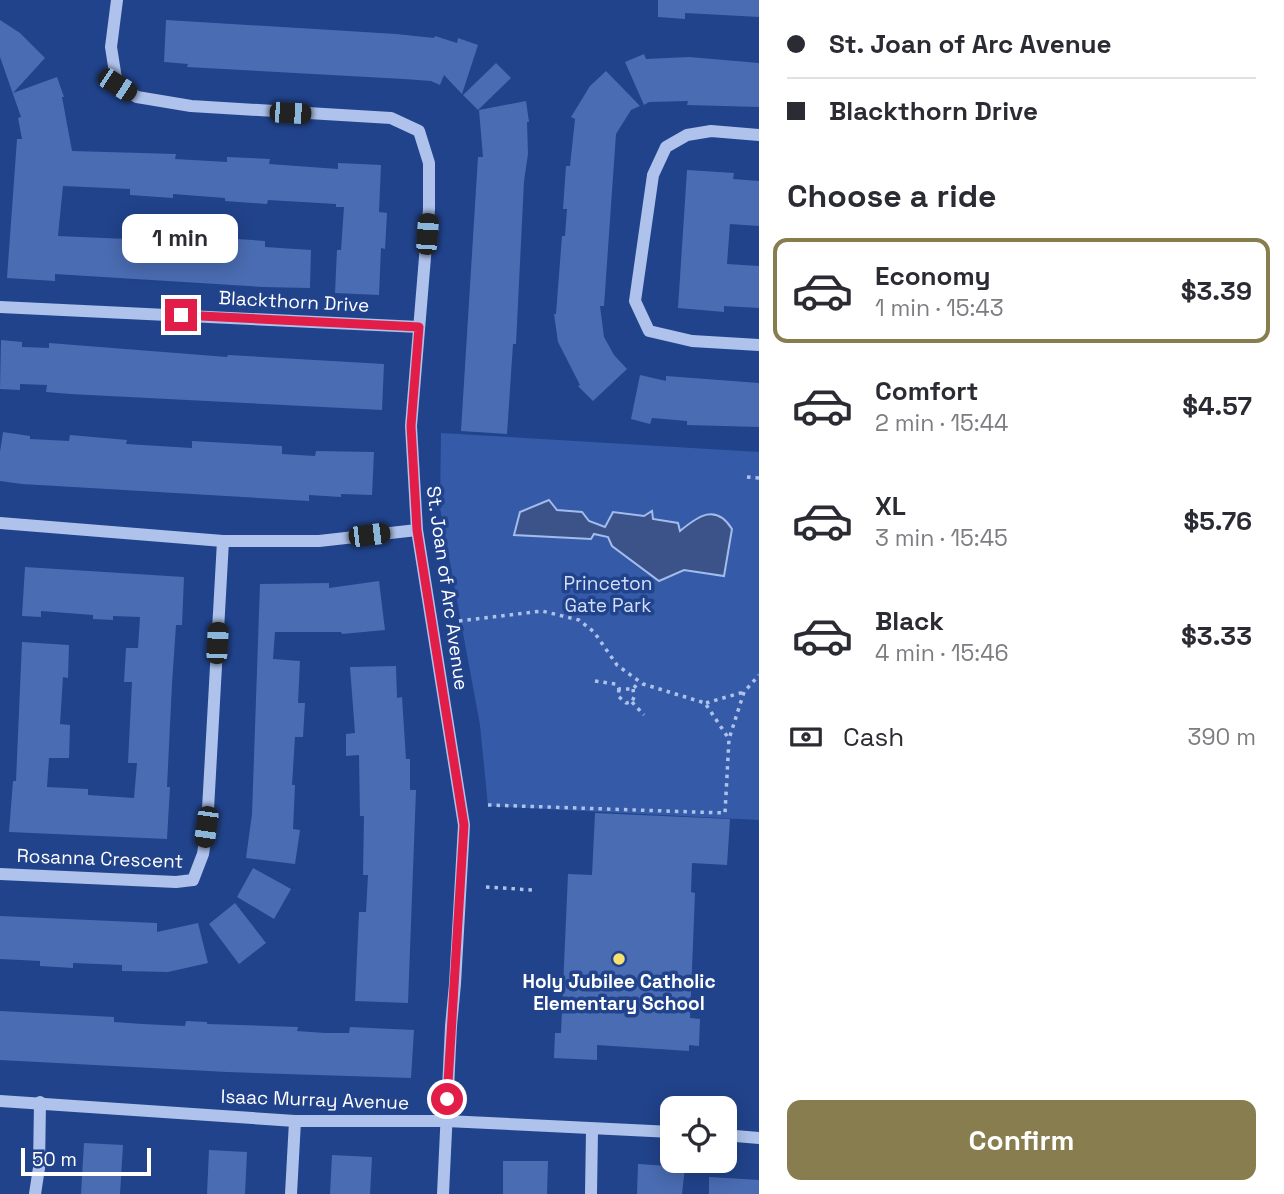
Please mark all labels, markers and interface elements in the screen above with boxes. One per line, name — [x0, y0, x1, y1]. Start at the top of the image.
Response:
text: St. Joan of Arc Avenue — [829, 27, 1112, 61]
car — [94, 65, 141, 105]
text: Blackthorn Drive — [829, 94, 1038, 128]
car — [269, 101, 312, 125]
text: Choose a ride — [787, 176, 997, 216]
car — [416, 212, 439, 256]
callout: 1 min — [123, 214, 239, 262]
text: 1 min — [152, 223, 208, 253]
icon: car — [791, 259, 854, 322]
text: Economy — [875, 259, 991, 293]
text: $3.39 — [1181, 274, 1252, 308]
street label: Blackthorn Drive — [218, 285, 370, 318]
text: 1 min · 15:43 — [875, 293, 1004, 323]
route end — [165, 299, 197, 331]
icon: car — [791, 374, 854, 437]
text: Comfort — [875, 374, 978, 408]
text: $4.57 — [1182, 389, 1252, 423]
text: 2 min · 15:44 — [875, 408, 1008, 438]
street label: St. Joan of Arc Avenue — [421, 484, 474, 692]
icon: car — [791, 489, 854, 552]
text: XL — [875, 489, 906, 523]
text: $5.76 — [1183, 504, 1252, 538]
car — [347, 522, 392, 548]
text: 3 min · 15:45 — [875, 523, 1008, 553]
park label: Princeton Gate Park — [564, 571, 652, 618]
icon: car — [791, 604, 854, 667]
text: Black — [875, 604, 944, 638]
text: $3.33 — [1181, 619, 1252, 653]
car — [206, 621, 229, 665]
text: 4 min · 15:46 — [875, 638, 1009, 668]
icon: cash — [787, 718, 825, 756]
text: Cash — [843, 720, 904, 754]
text: 390 m — [1188, 722, 1256, 752]
car — [193, 805, 220, 849]
street label: Rosanna Crescent — [16, 843, 184, 874]
marker: Holy Jubilee Catholic Elementary School — [611, 951, 627, 967]
place label: Holy Jubilee Catholic Elementary School — [522, 969, 716, 1016]
route start — [431, 1083, 463, 1115]
street label: Isaac Murray Avenue — [220, 1084, 410, 1115]
map controls — [660, 1096, 737, 1173]
button: locate — [660, 1096, 737, 1173]
button: Confirm — [787, 1100, 1256, 1180]
scale bar — [21, 1145, 150, 1177]
text: 50 m — [32, 1147, 77, 1172]

